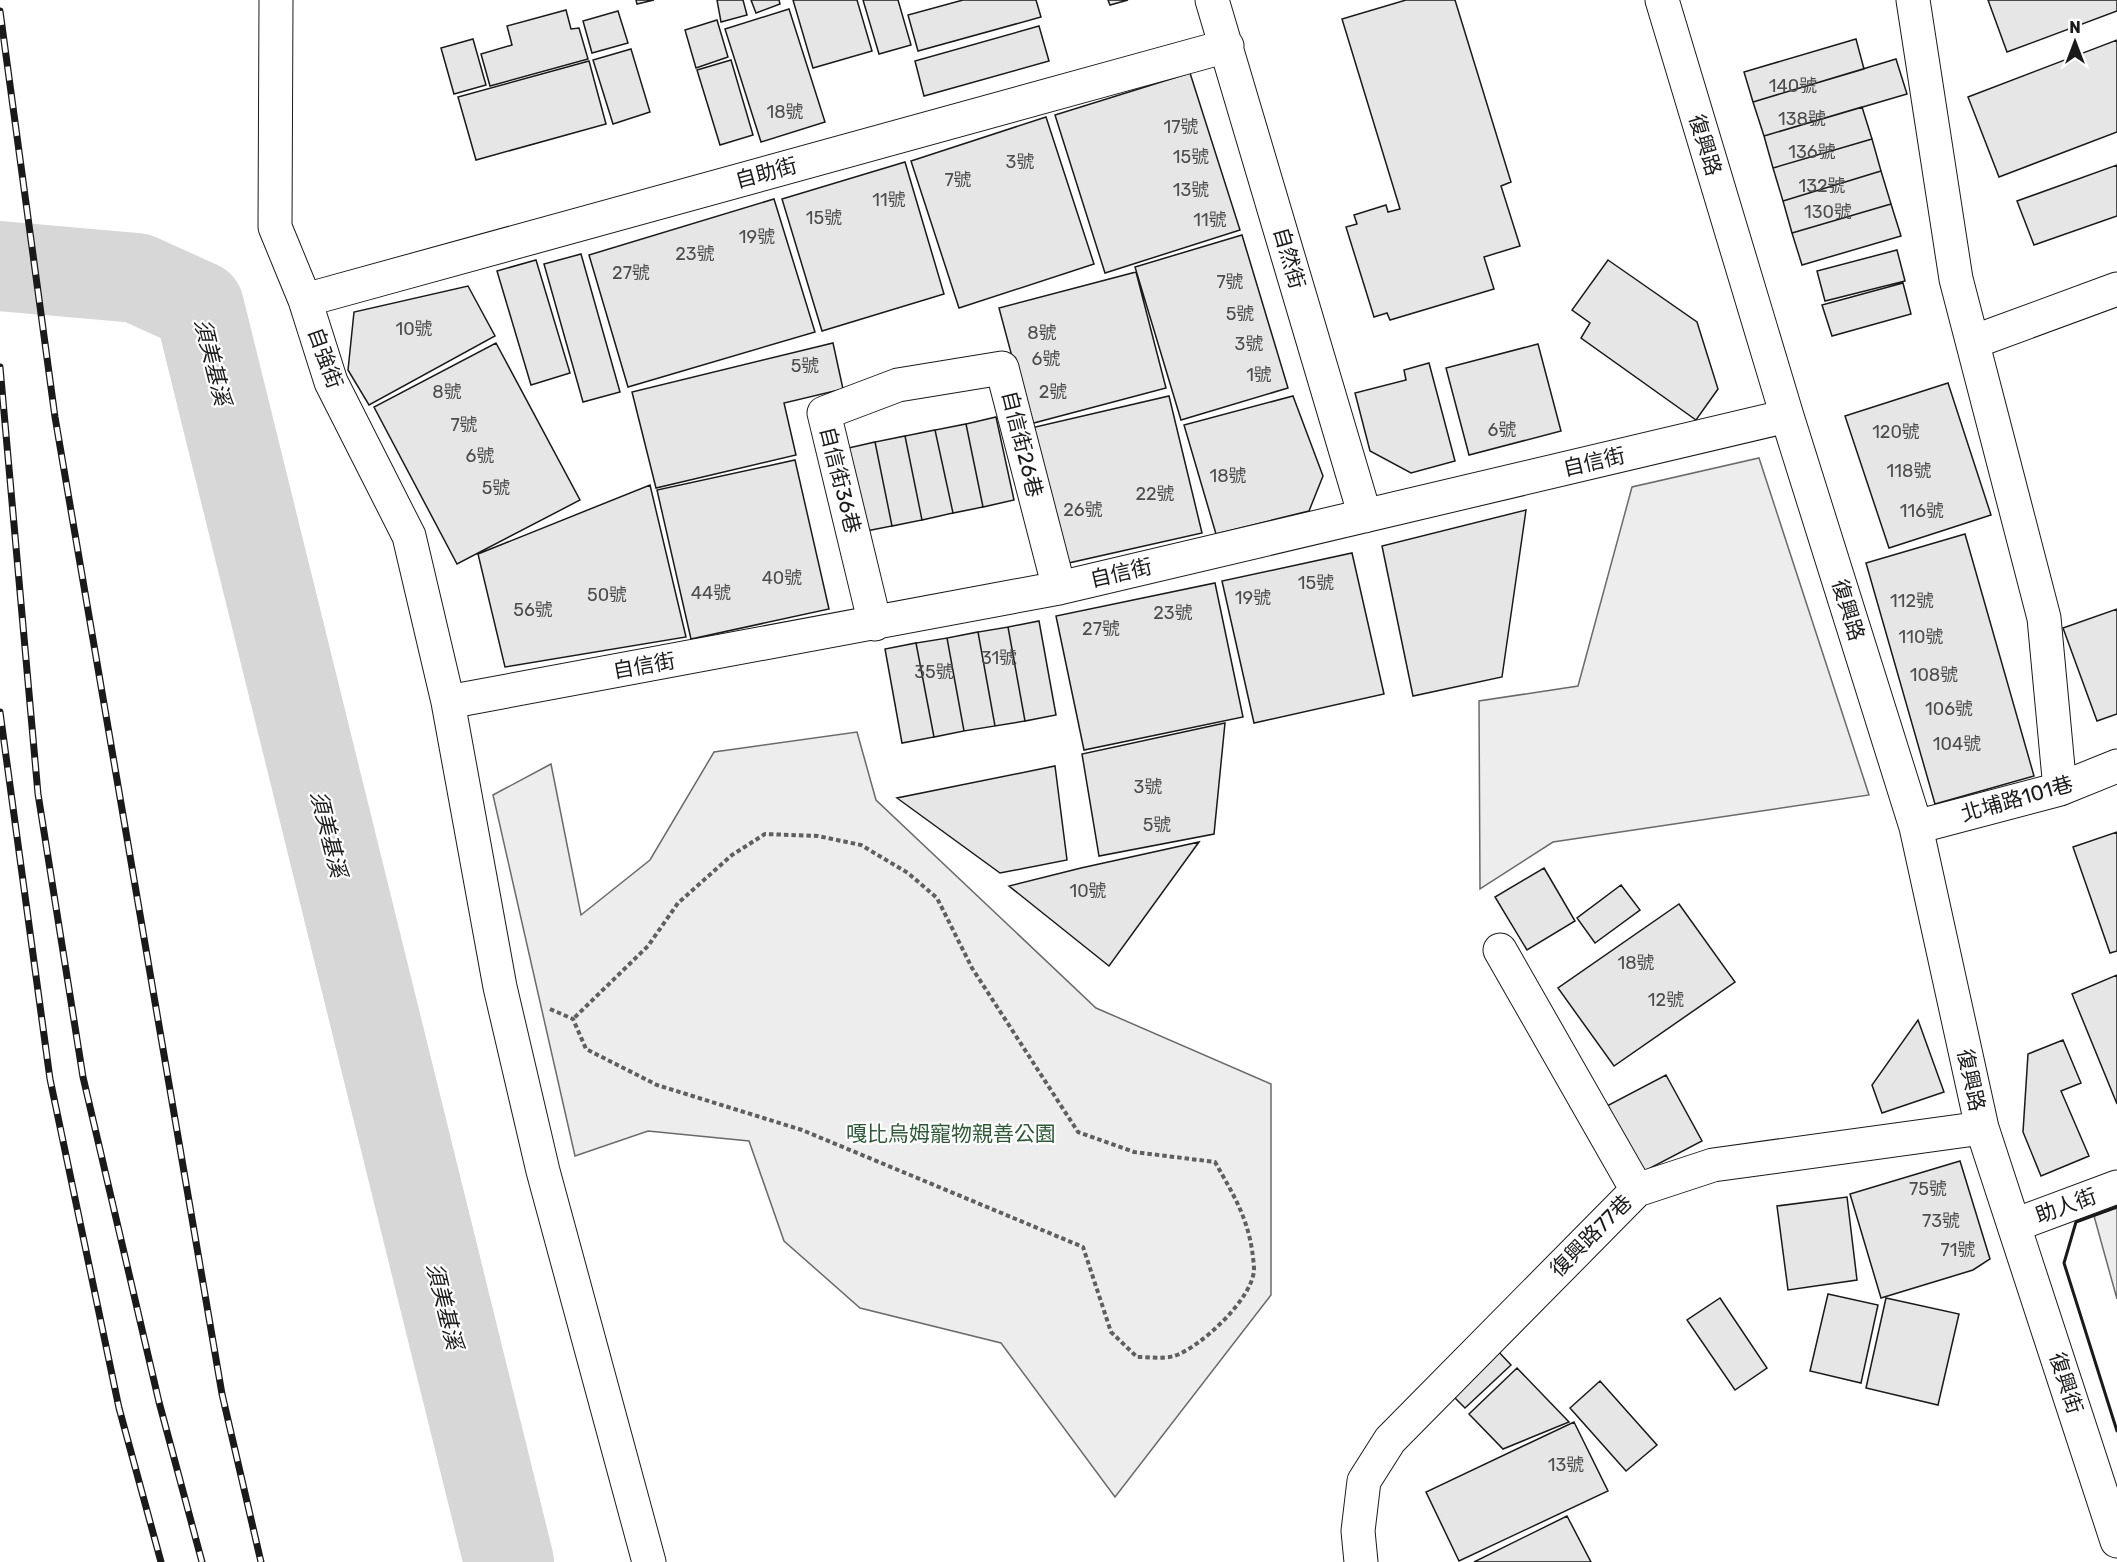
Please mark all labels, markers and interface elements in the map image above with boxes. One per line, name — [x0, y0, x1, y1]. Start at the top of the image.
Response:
north arrow — [2045, 12, 2105, 72]
text: N — [2069, 18, 2081, 37]
house number: 140號 — [1769, 75, 1817, 97]
house number: 18號 — [766, 101, 804, 123]
house number: 138號 — [1778, 108, 1826, 130]
street label: 復興路 — [1684, 111, 1727, 179]
house number: 17號 — [1164, 116, 1198, 138]
house number: 136號 — [1788, 141, 1836, 163]
house number: 15號 — [1173, 146, 1209, 168]
house number: 3號 — [1006, 151, 1034, 173]
street label: 自助街 — [732, 152, 800, 193]
house number: 7號 — [944, 169, 972, 191]
house number: 132號 — [1798, 175, 1846, 197]
house number: 13號 — [1173, 179, 1209, 201]
house number: 11號 — [872, 189, 906, 211]
house number: 130號 — [1804, 201, 1852, 223]
house number: 15號 — [806, 207, 842, 229]
house number: 11號 — [1193, 209, 1227, 231]
street label: 自然街 — [1269, 224, 1310, 292]
house number: 19號 — [739, 226, 775, 248]
house number: 23號 — [675, 243, 715, 265]
house number: 27號 — [612, 262, 650, 284]
house number: 7號 — [1216, 271, 1244, 293]
house number: 5號 — [1226, 303, 1254, 325]
water label: 須美基溪 — [189, 316, 237, 411]
house number: 10號 — [395, 318, 433, 340]
house number: 8號 — [1027, 322, 1057, 344]
street label: 自強街 — [303, 324, 348, 392]
house number: 3號 — [1235, 333, 1263, 355]
house number: 6號 — [1032, 348, 1060, 370]
house number: 5號 — [791, 355, 819, 377]
house number: 1號 — [1246, 364, 1272, 386]
house number: 8號 — [432, 381, 462, 403]
house number: 2號 — [1039, 381, 1067, 403]
street label: 自信街26巷 — [997, 388, 1048, 500]
house number: 7號 — [450, 414, 478, 436]
house number: 6號 — [1488, 419, 1516, 441]
house number: 120號 — [1872, 421, 1920, 443]
street label: 自信街36巷 — [815, 424, 866, 536]
street label: 自信街 — [1560, 442, 1627, 481]
house number: 6號 — [466, 445, 494, 467]
house number: 118號 — [1887, 460, 1931, 482]
house number: 18號 — [1209, 465, 1247, 487]
house number: 5號 — [482, 477, 510, 499]
house number: 22號 — [1135, 483, 1175, 505]
house number: 26號 — [1063, 499, 1103, 521]
house number: 116號 — [1900, 500, 1944, 522]
street label: 自信街 — [1087, 553, 1154, 592]
house number: 40號 — [762, 567, 802, 589]
house number: 15號 — [1298, 572, 1334, 594]
street label: 復興路 — [1827, 576, 1870, 644]
house number: 44號 — [691, 582, 731, 604]
house number: 50號 — [587, 584, 627, 606]
house number: 19號 — [1235, 587, 1271, 609]
house number: 112號 — [1890, 590, 1934, 612]
house number: 56號 — [513, 599, 553, 621]
house number: 23號 — [1153, 602, 1193, 624]
house number: 27號 — [1082, 618, 1120, 640]
house number: 110號 — [1899, 626, 1943, 648]
house number: 31號 — [981, 647, 1017, 669]
street label: 自信街 — [611, 648, 677, 683]
house number: 35號 — [914, 661, 954, 683]
house number: 108號 — [1910, 664, 1958, 686]
house number: 106號 — [1925, 698, 1973, 720]
house number: 104號 — [1933, 733, 1981, 755]
street label: 北埔路101巷 — [1958, 771, 2076, 826]
house number: 3號 — [1134, 776, 1162, 798]
water label: 須美基溪 — [305, 788, 353, 883]
house number: 5號 — [1143, 814, 1171, 836]
house number: 10號 — [1069, 880, 1107, 902]
house number: 18號 — [1617, 952, 1655, 974]
house number: 12號 — [1648, 989, 1684, 1011]
street label: 復興路 — [1953, 1046, 1990, 1113]
park label: 嘎比烏姆寵物親善公園 — [846, 1121, 1056, 1146]
house number: 75號 — [1909, 1178, 1947, 1200]
street label: 助人街 — [2032, 1183, 2100, 1228]
street label: 復興路77巷 — [1544, 1189, 1637, 1282]
house number: 73號 — [1922, 1210, 1960, 1232]
house number: 71號 — [1941, 1239, 1975, 1261]
water label: 須美基溪 — [421, 1260, 469, 1355]
street label: 復興街 — [2045, 1349, 2088, 1417]
house number: 13號 — [1548, 1454, 1584, 1476]

